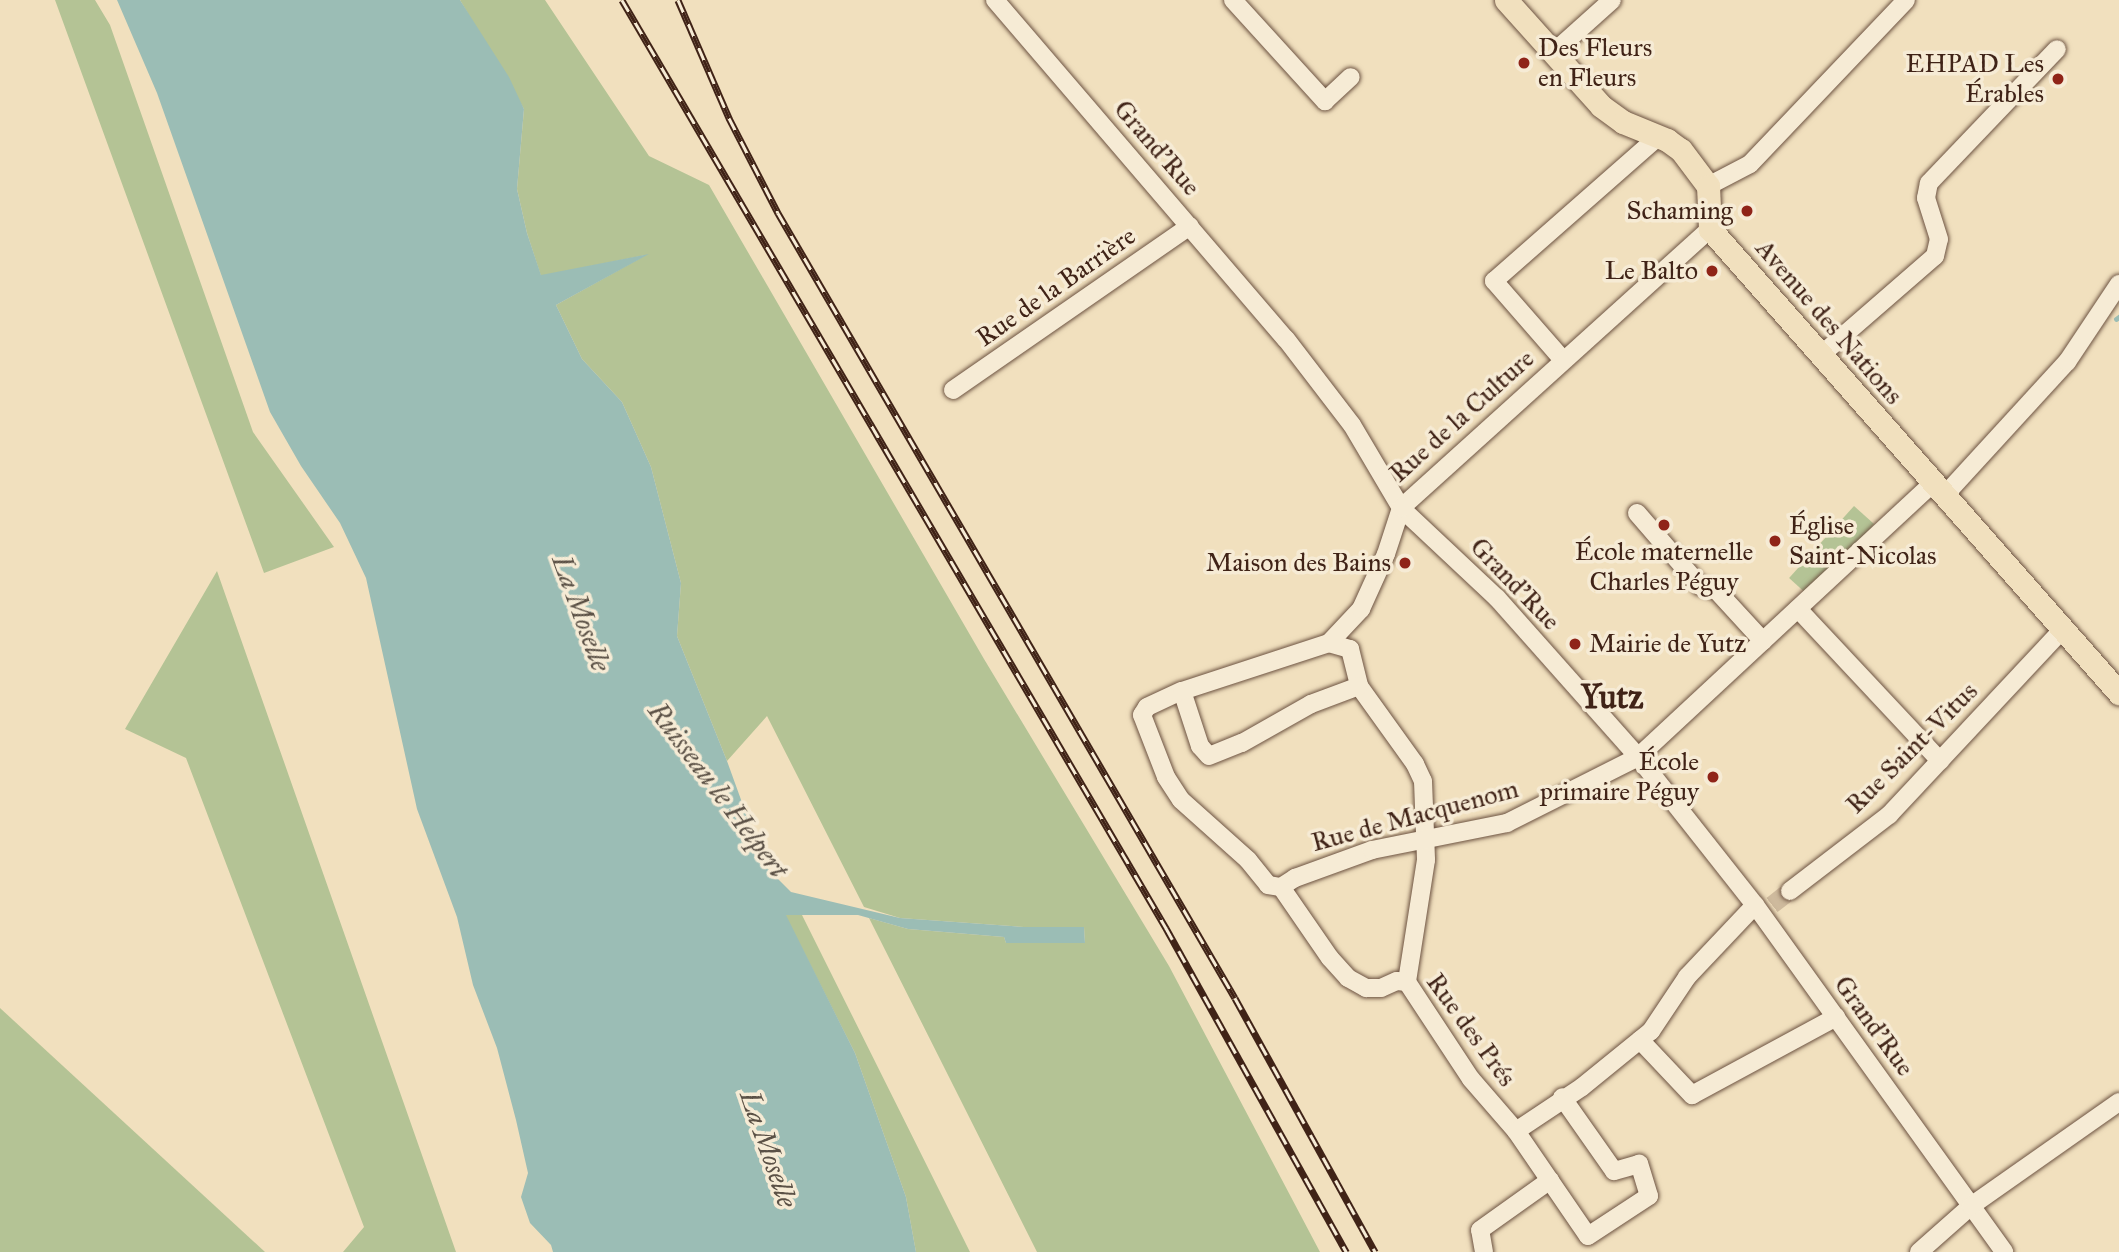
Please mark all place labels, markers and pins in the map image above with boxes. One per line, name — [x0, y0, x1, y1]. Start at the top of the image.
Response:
place label: Des Fleurs en Fleurs — [1538, 32, 1652, 94]
place label: EHPAD Les Érables — [1906, 48, 2044, 110]
marker: Des Fleurs en Fleurs — [1516, 55, 1532, 71]
marker: EHPAD Les Érables — [2050, 71, 2066, 87]
place label: Schaming — [1626, 195, 1733, 227]
marker: Schaming — [1739, 203, 1755, 219]
place label: Le Balto — [1605, 255, 1698, 287]
marker: Le Balto — [1704, 263, 1720, 279]
place label: Église Saint-Nicolas — [1789, 510, 1937, 572]
marker: École maternelle Charles Péguy — [1656, 517, 1672, 533]
marker: Église Saint-Nicolas — [1767, 533, 1783, 549]
place label: École maternelle Charles Péguy — [1575, 536, 1753, 598]
place label: Maison des Bains — [1206, 547, 1391, 579]
marker: Maison des Bains — [1397, 555, 1413, 571]
place label: Mairie de Yutz — [1589, 628, 1746, 660]
marker: Mairie de Yutz — [1567, 636, 1583, 652]
place label: École primaire Péguy — [1540, 746, 1699, 808]
marker: École primaire Péguy — [1705, 769, 1721, 785]

